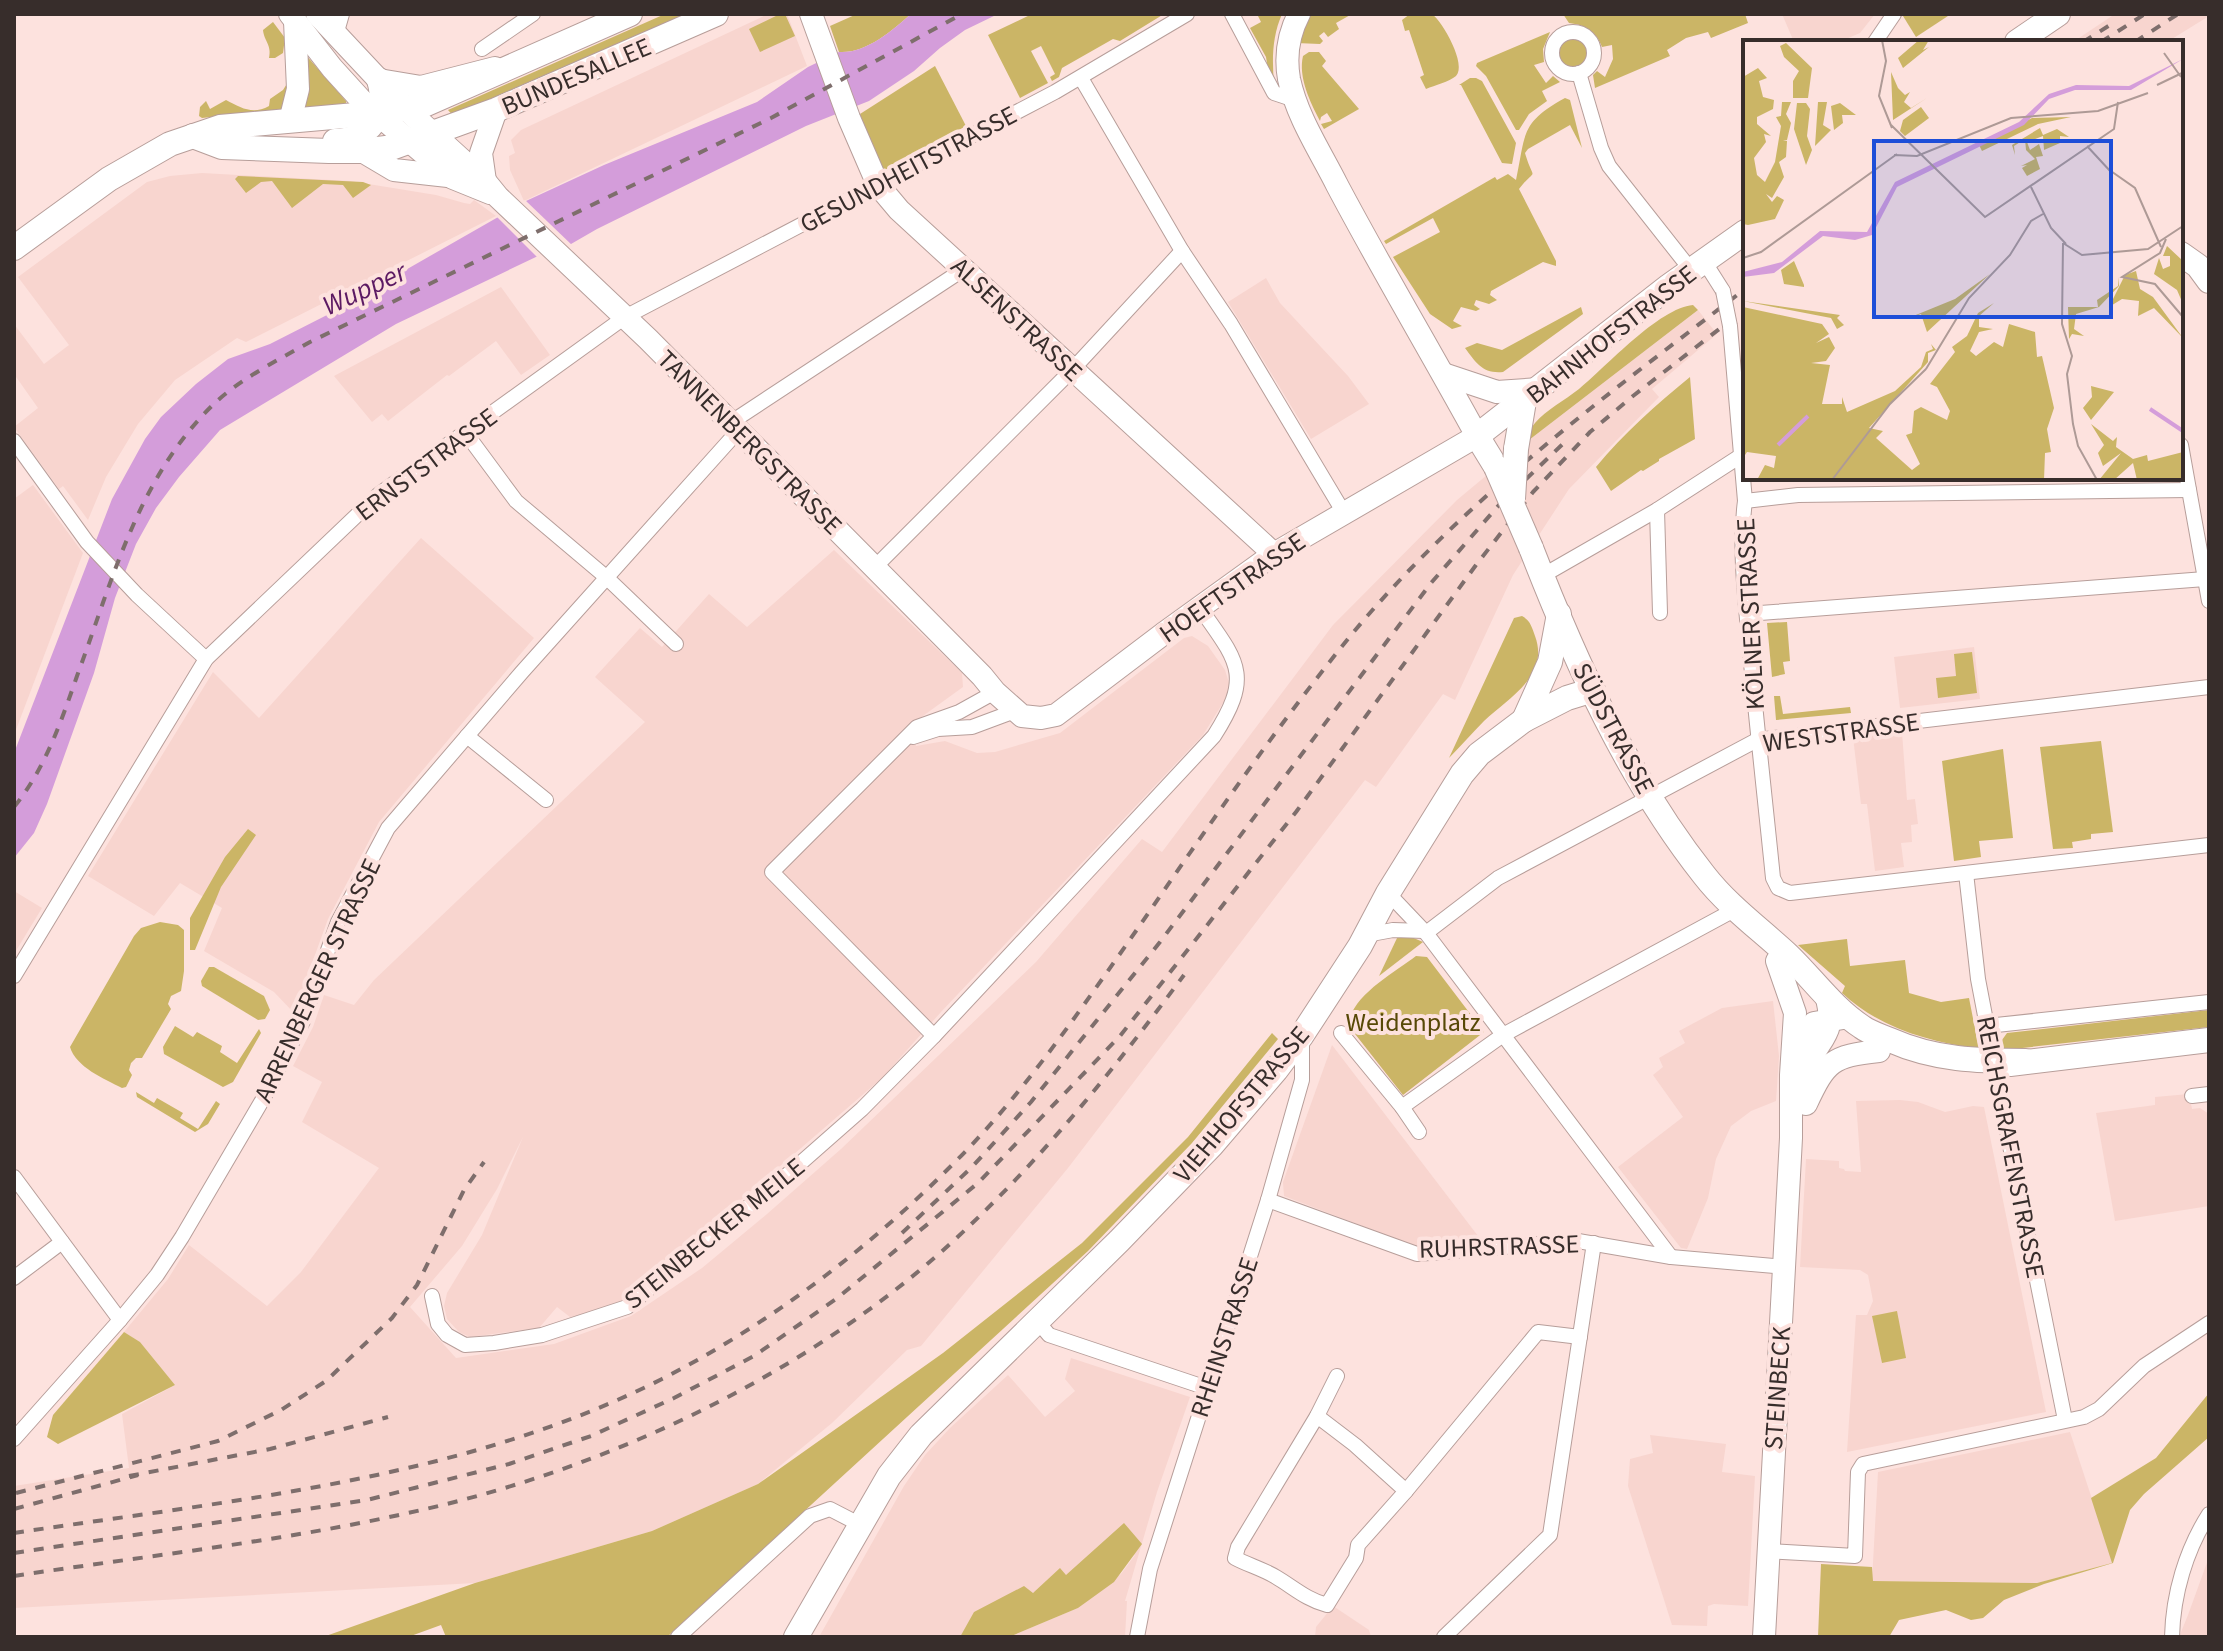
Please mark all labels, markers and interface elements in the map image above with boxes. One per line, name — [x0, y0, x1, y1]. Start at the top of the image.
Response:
street label: BUNDESALLEE — [496, 28, 657, 125]
inset map — [1743, 40, 2183, 480]
street label: GESUNDHEITSTRASSE — [793, 97, 1023, 242]
street label: ALSENSTRASSE — [943, 249, 1091, 390]
water label: Wupper — [316, 251, 414, 326]
street label: BAHNHOFSTRASSE — [1518, 256, 1704, 413]
street label: TANNENBERGSTRASSE — [649, 342, 850, 543]
street label: ERNSTSTRASSE — [348, 399, 505, 530]
street label: KÖLNER STRASSE — [1727, 517, 1774, 711]
street label: HOEFTSTRASSE — [1152, 523, 1313, 652]
street label: SÜDSTRASSE — [1563, 656, 1664, 800]
street label: WESTSTRASSE — [1760, 703, 1922, 762]
street label: ARRENBERGER STRASSE — [245, 852, 390, 1108]
park label: Weidenplatz — [1346, 1004, 1480, 1041]
street label: REICHSGRAFENSTRASSE — [1967, 1013, 2054, 1281]
street label: VIEHHOFSTRASSE — [1165, 1018, 1318, 1191]
street label: STEINBECKER MEILE — [616, 1149, 813, 1318]
street label: RUHRSTRASSE — [1418, 1225, 1580, 1268]
street label: RHEINSTRASSE — [1181, 1252, 1268, 1422]
street label: STEINBECK — [1755, 1325, 1800, 1451]

